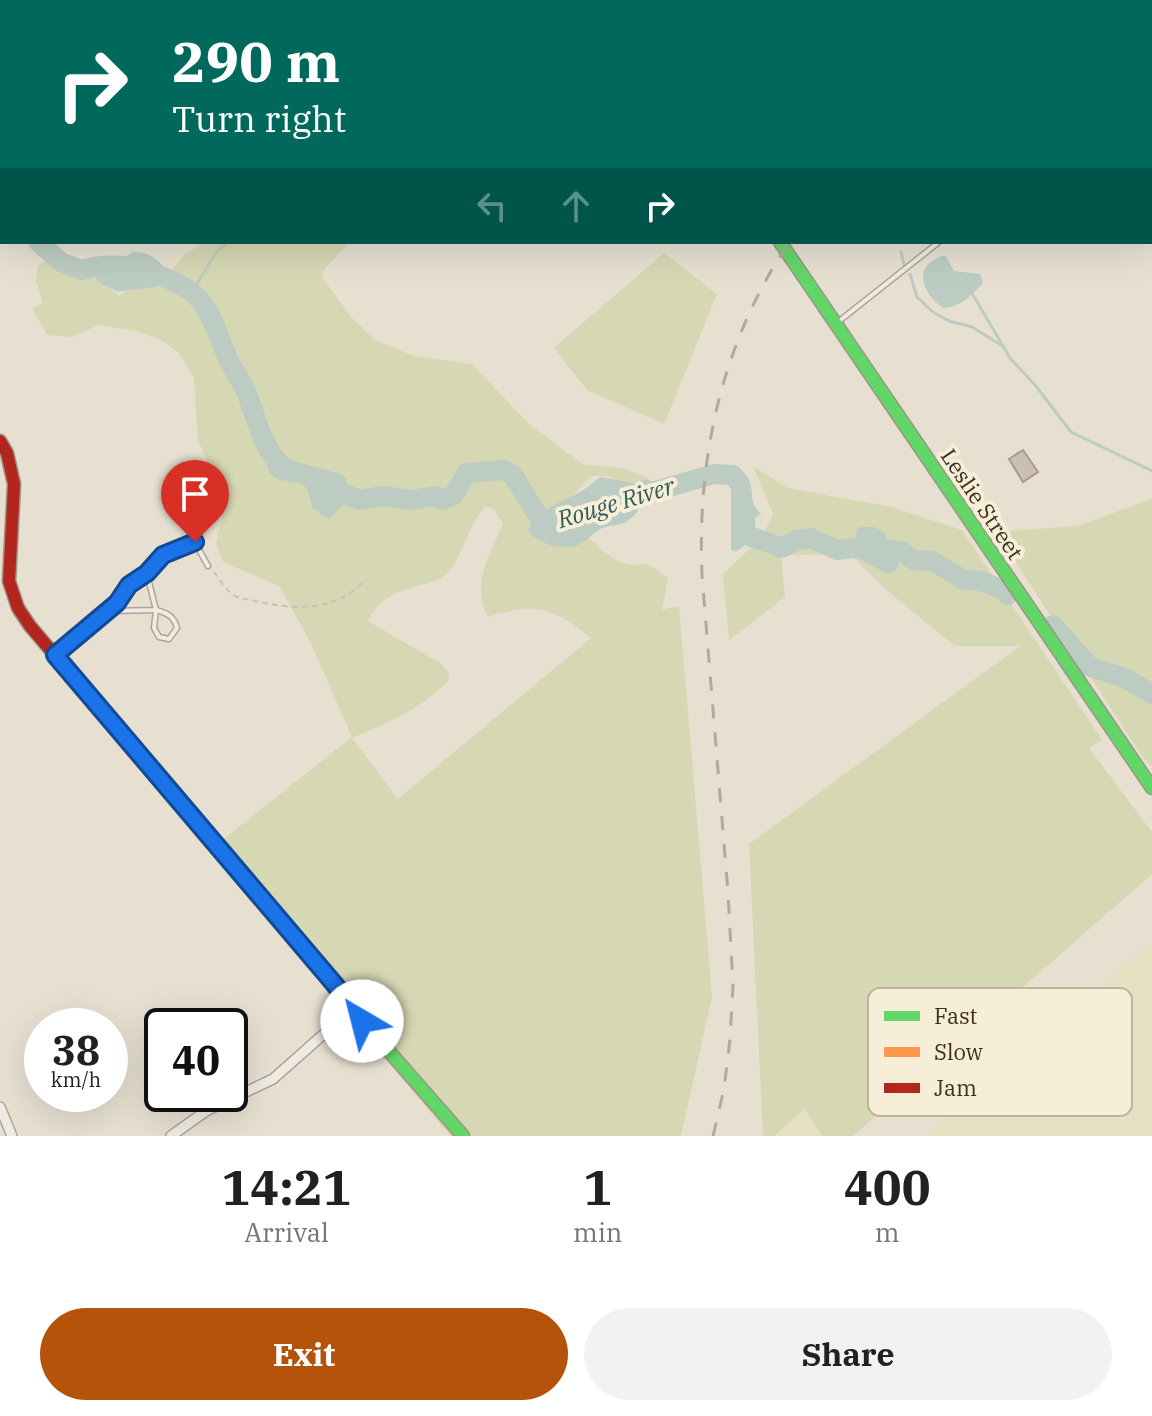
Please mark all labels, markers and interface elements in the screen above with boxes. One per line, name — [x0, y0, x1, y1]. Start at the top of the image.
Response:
text: 290 m — [172, 25, 340, 97]
icon: right — [40, 32, 144, 136]
text: Turn right — [172, 95, 346, 142]
icon: left — [470, 184, 514, 228]
icon: ahead — [554, 184, 598, 228]
icon: right — [638, 184, 682, 228]
street label: Leslie Street — [935, 443, 1030, 565]
pin — [161, 460, 229, 542]
water label: Rouge River — [552, 469, 680, 535]
icon: arrive — [173, 472, 217, 516]
position arrow — [320, 979, 404, 1063]
legend — [868, 988, 1132, 1116]
text: Fast — [934, 1001, 977, 1030]
speed limit sign: 40 — [144, 1008, 248, 1112]
text: 38 — [52, 1024, 100, 1076]
text: Slow — [934, 1037, 983, 1066]
text: km/h — [51, 1066, 101, 1093]
text: Jam — [934, 1073, 977, 1102]
text: 14:21 — [222, 1156, 351, 1218]
text: 1 — [583, 1156, 612, 1218]
text: 400 — [844, 1156, 930, 1218]
text: Arrival — [244, 1215, 329, 1249]
text: min — [573, 1215, 622, 1249]
text: m — [875, 1215, 900, 1249]
button: Exit — [40, 1308, 568, 1400]
button: Share — [584, 1308, 1112, 1400]

